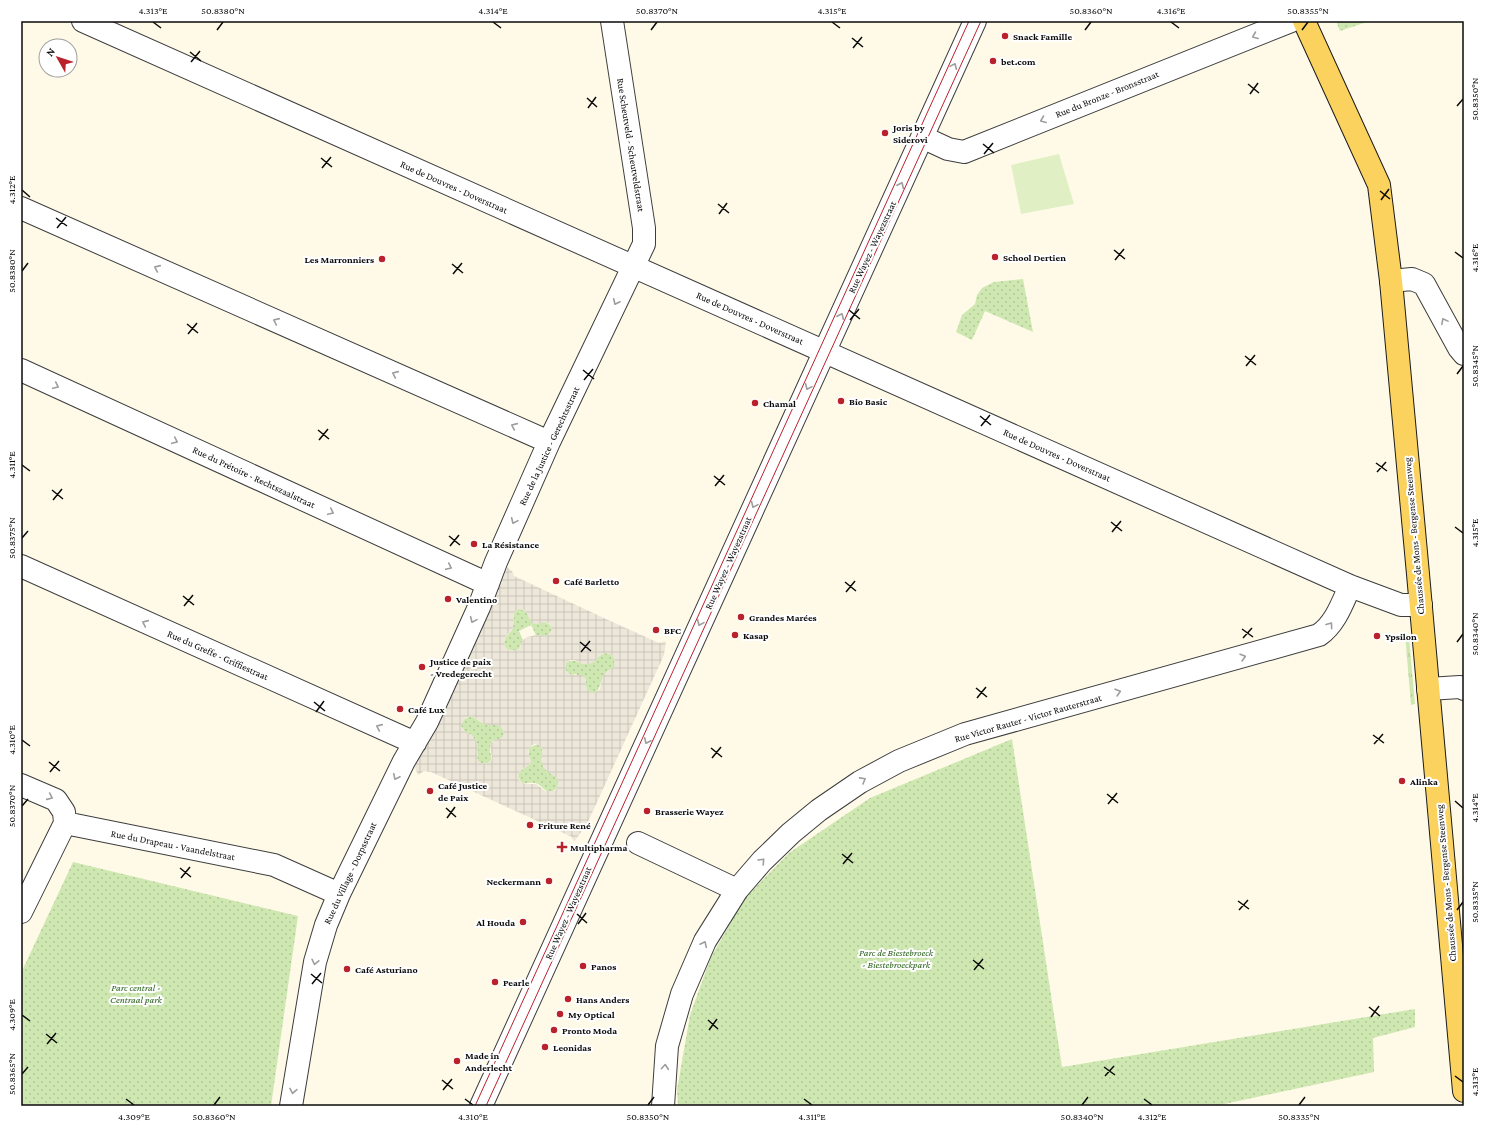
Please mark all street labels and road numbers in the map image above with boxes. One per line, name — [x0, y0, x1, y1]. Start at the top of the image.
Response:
street label: Rue du Bronze - Bronsstraat — [1054, 68, 1161, 120]
street label: Rue Scheutveld - Scheutveldstraat — [615, 77, 647, 213]
street label: Rue de Douvres - Doverstraat — [399, 158, 510, 216]
street label: Rue Wayez - Wayezstraat — [846, 199, 899, 295]
street label: Rue de Douvres - Doverstraat — [695, 289, 806, 347]
street label: Rue de la Justice - Gerechtsstraat — [517, 384, 582, 507]
street label: Rue de Douvres - Doverstraat — [1002, 426, 1113, 484]
street label: Rue du Prétoire - Rechtszaalstraat — [191, 444, 318, 511]
street label: Chaussée de Mons - Bergense Steenweg — [1402, 457, 1426, 615]
street label: Rue Wayez - Wayezstraat — [703, 514, 754, 611]
street label: Rue du Greffe - Griffiestraat — [166, 628, 271, 683]
street label: Rue Victor Rauter - Victor Rauterstraat — [953, 691, 1104, 744]
street label: Chaussée de Mons - Bergense Steenweg — [1434, 804, 1458, 962]
street label: Rue du Village - Dorpsstraat — [321, 819, 379, 926]
street label: Rue du Drapeau - Vaandelstraat — [110, 828, 237, 863]
street label: Rue Wayez - Wayezstraat — [543, 864, 594, 961]

